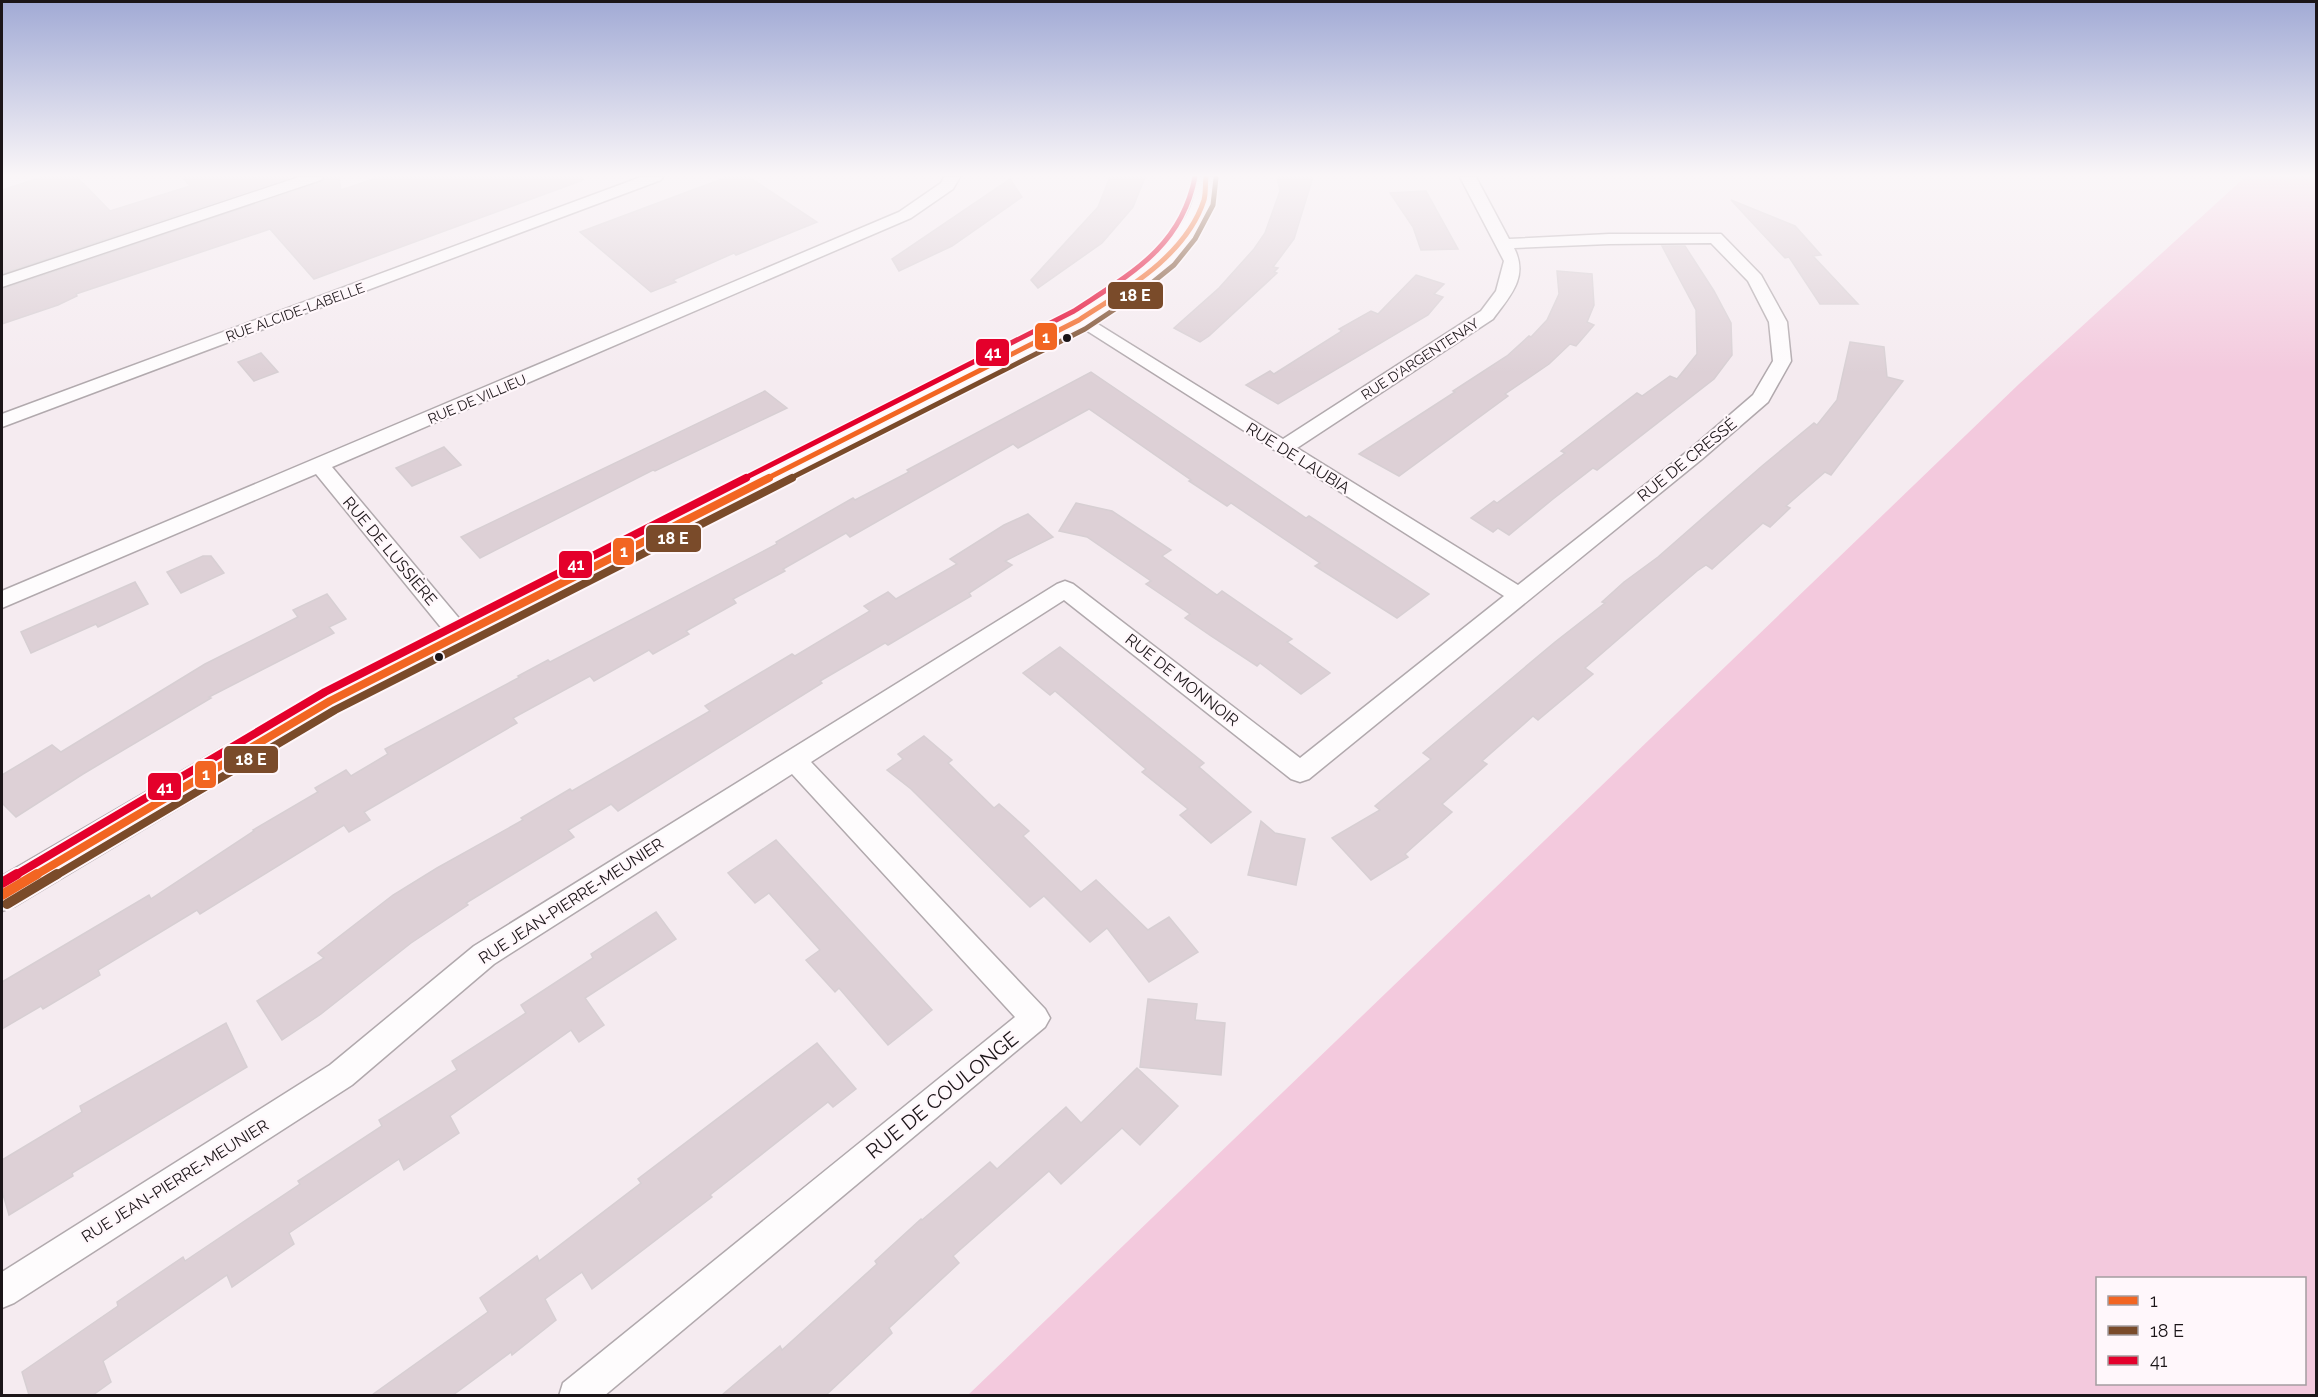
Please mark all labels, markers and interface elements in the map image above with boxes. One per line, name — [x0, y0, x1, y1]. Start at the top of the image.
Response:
street label: RUE ALCIDE-LABELLE — [223, 279, 367, 345]
line badge: 18 E — [1107, 281, 1164, 310]
text: 18 E — [1119, 286, 1151, 305]
street label: RUE D'ARGENTENAY — [1358, 315, 1482, 403]
line badge: 1 — [1034, 322, 1058, 351]
text: 1 — [1042, 328, 1050, 347]
unlabelled marker — [1061, 332, 1073, 344]
line badge: 41 — [975, 338, 1010, 367]
text: 41 — [984, 343, 1002, 362]
street label: RUE DE VILLIEU — [425, 371, 529, 427]
street label: RUE DE CRESSÉ — [1633, 413, 1741, 506]
street label: RUE DE LAUBIA — [1243, 418, 1354, 498]
street label: RUE DE LUSSIÈRE — [339, 492, 442, 609]
line badge: 18 E — [645, 524, 702, 553]
text: 18 E — [657, 529, 689, 548]
line badge: 1 — [612, 537, 635, 566]
text: 1 — [620, 542, 628, 561]
line badge: 41 — [558, 550, 593, 579]
text: 41 — [567, 555, 585, 574]
street label: RUE DE MONNOIR — [1121, 630, 1243, 730]
unlabelled marker — [433, 651, 445, 663]
line badge: 18 E — [223, 745, 279, 774]
text: 18 E — [235, 750, 267, 769]
line badge: 1 — [194, 760, 217, 789]
text: 1 — [202, 765, 210, 784]
line badge: 41 — [147, 772, 182, 801]
text: 41 — [156, 778, 174, 797]
street label: RUE JEAN-PIERRE-MEUNIER — [475, 834, 667, 968]
street label: RUE DE COULONGE — [861, 1026, 1023, 1164]
street label: RUE JEAN-PIERRE-MEUNIER — [78, 1116, 272, 1246]
legend — [2096, 1277, 2306, 1385]
text: 1 — [2150, 1290, 2158, 1311]
text: 18 E — [2150, 1320, 2184, 1341]
text: 41 — [2150, 1350, 2168, 1371]

